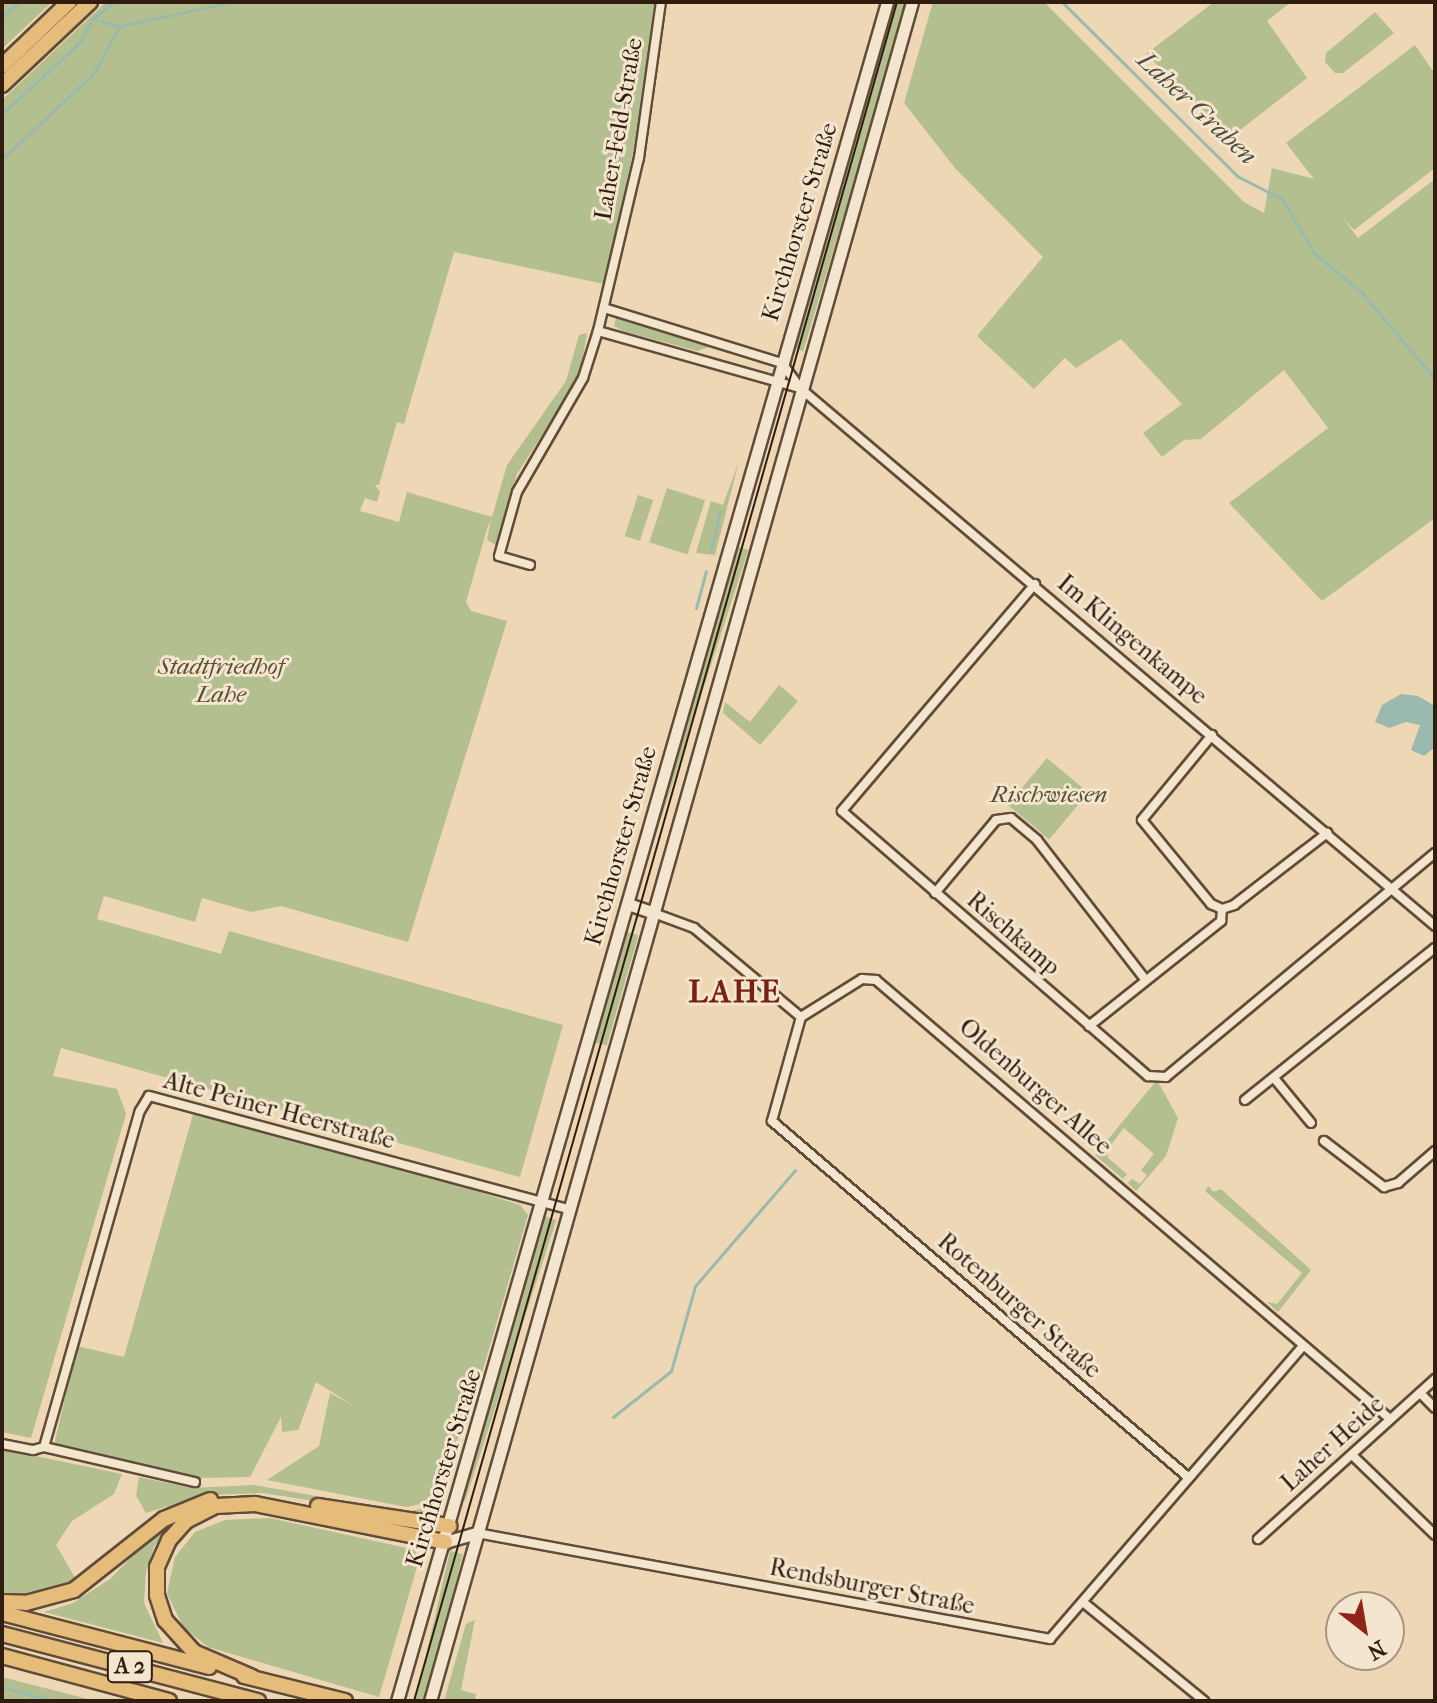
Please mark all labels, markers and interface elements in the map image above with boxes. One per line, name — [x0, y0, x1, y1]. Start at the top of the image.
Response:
street label: Laher-Feld-Straße — [589, 35, 649, 223]
water label: Laher Graben — [1131, 45, 1263, 171]
street label: Kirchhorster Straße — [756, 119, 844, 325]
street label: Im Klingenkampe — [1051, 569, 1213, 711]
park label: Stadtfriedhof Lahe — [158, 653, 284, 709]
street label: Kirchhorster Straße — [579, 743, 663, 949]
park label: Rischwiesen — [991, 781, 1107, 809]
street label: Rischkamp — [961, 886, 1065, 982]
district label: LAHE — [688, 973, 782, 1011]
street label: Oldenburger Allee — [953, 1013, 1117, 1161]
street label: Alte Peiner Heerstraße — [160, 1066, 398, 1156]
street label: Rotenburger Straße — [932, 1227, 1106, 1385]
street label: Kirchhorster Straße — [400, 1365, 488, 1571]
street label: Laher Heide — [1276, 1390, 1390, 1498]
street label: Rendsburger Straße — [767, 1553, 977, 1621]
north arrow — [1325, 1591, 1405, 1671]
text: N — [1362, 1634, 1390, 1665]
road number: A 2 — [106, 1649, 154, 1685]

